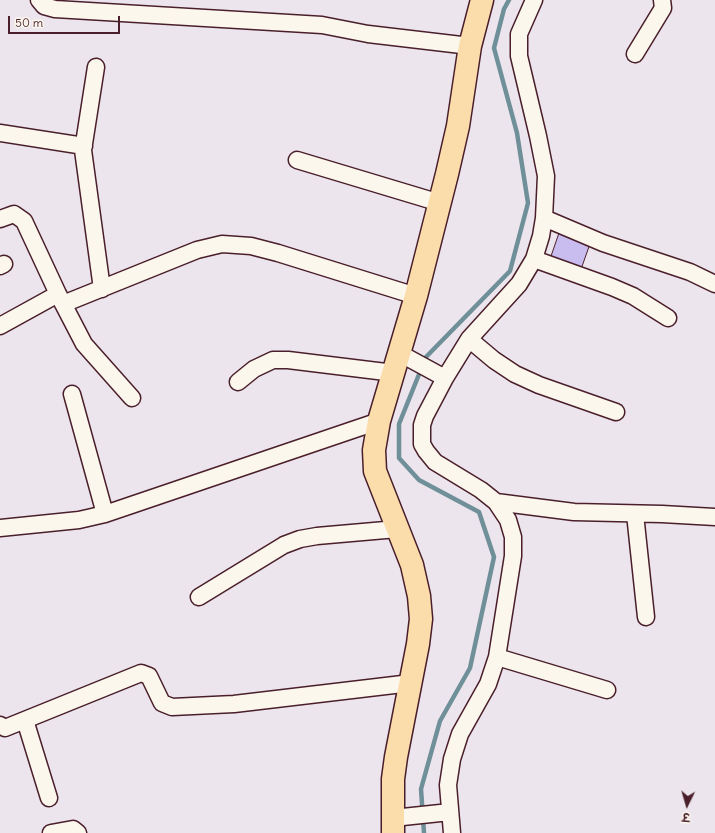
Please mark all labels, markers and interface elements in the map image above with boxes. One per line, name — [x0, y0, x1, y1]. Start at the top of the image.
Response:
scale bar — [10, 8, 122, 34]
text: 50 m — [15, 15, 43, 30]
north arrow — [667, 785, 707, 825]
text: उ — [682, 810, 690, 824]

